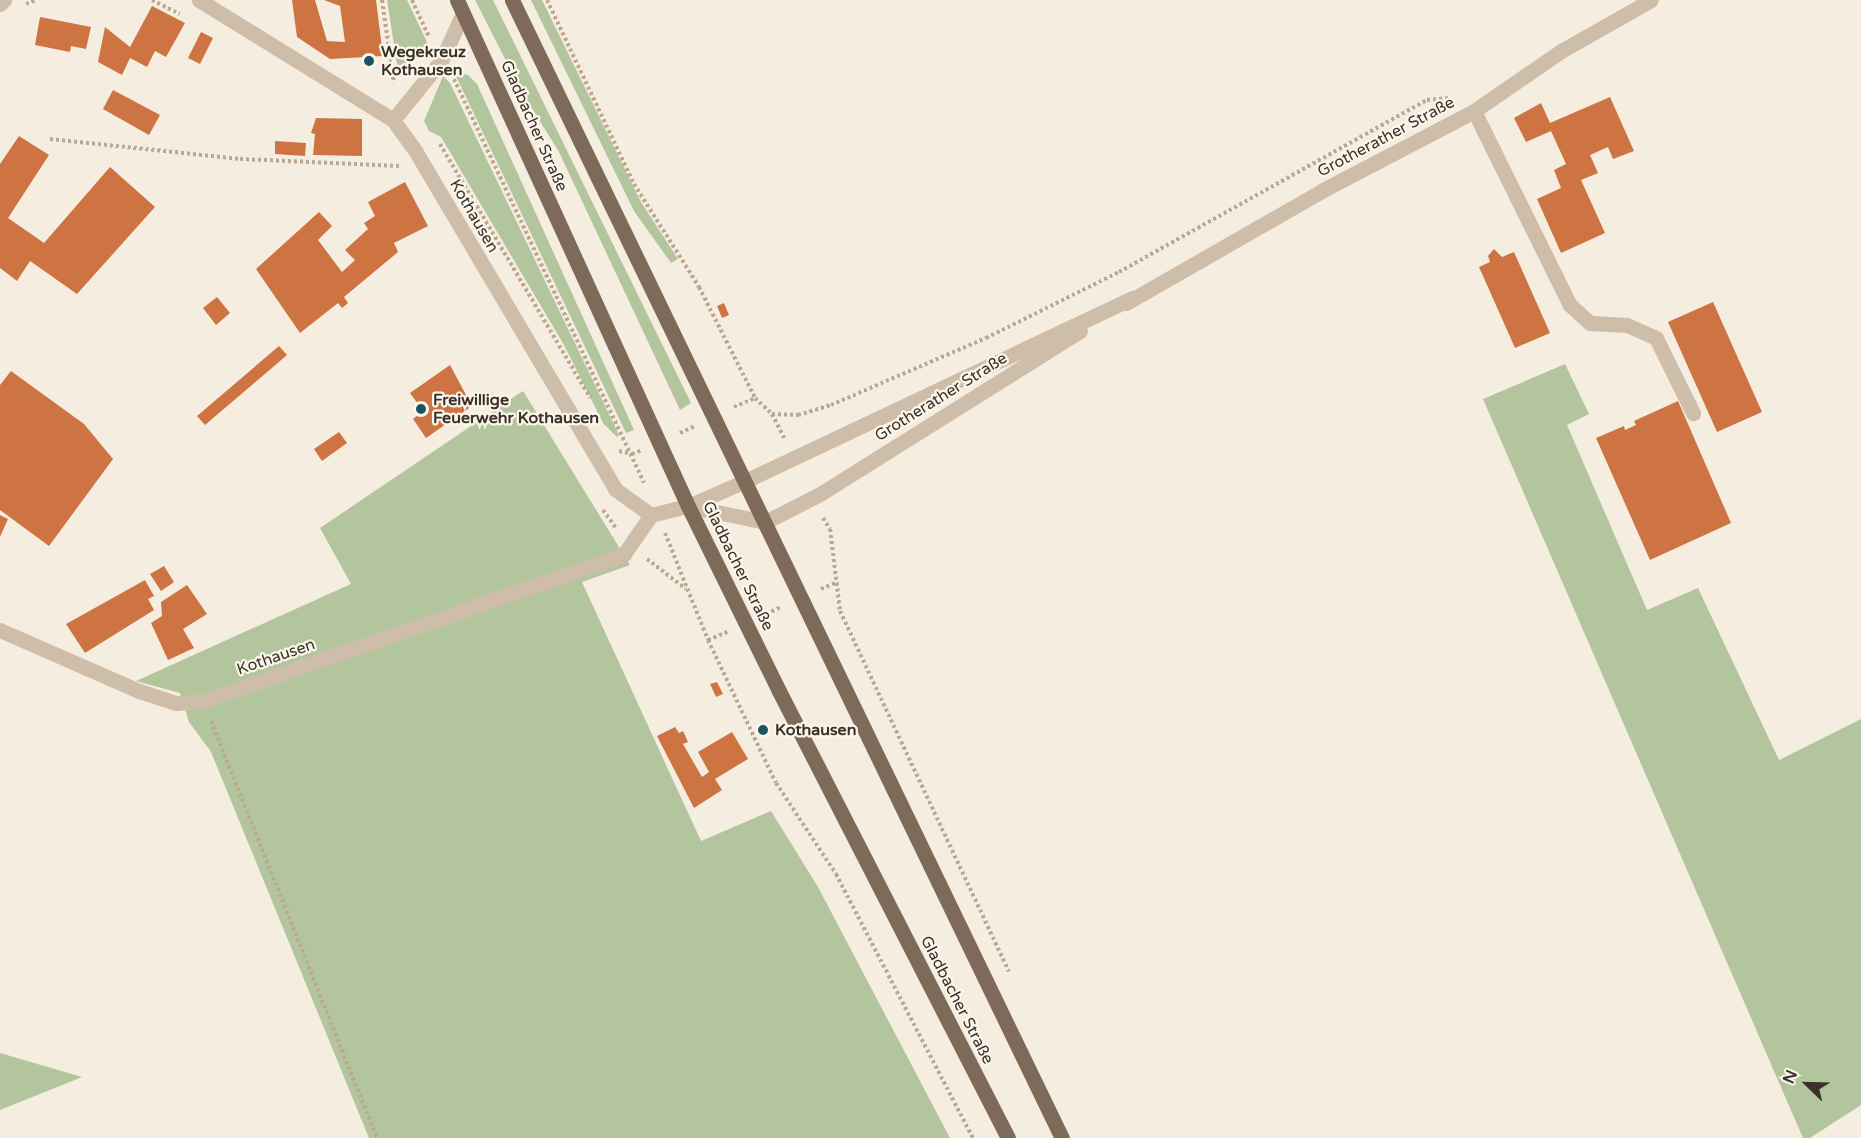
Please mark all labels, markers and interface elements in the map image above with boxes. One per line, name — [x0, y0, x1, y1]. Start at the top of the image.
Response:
place label: Wegekreuz Kothausen — [381, 42, 466, 80]
marker: Wegekreuz Kothausen — [362, 54, 376, 68]
street label: Gladbacher Straße — [496, 58, 572, 194]
street label: Grotherather Straße — [1314, 93, 1458, 181]
street label: Kothausen — [445, 176, 503, 256]
street label: Grotherather Straße — [871, 349, 1011, 445]
place label: Freiwillige Feuerwehr Kothausen — [433, 390, 599, 428]
marker: Freiwillige Feuerwehr Kothausen — [414, 402, 428, 416]
street label: Gladbacher Straße — [698, 498, 778, 634]
street label: Kothausen — [234, 635, 318, 679]
place label: Kothausen — [775, 720, 856, 740]
marker: Kothausen — [756, 723, 770, 737]
street label: Gladbacher Straße — [916, 933, 998, 1067]
north arrow — [1777, 1054, 1837, 1114]
text: N — [1779, 1067, 1802, 1087]

